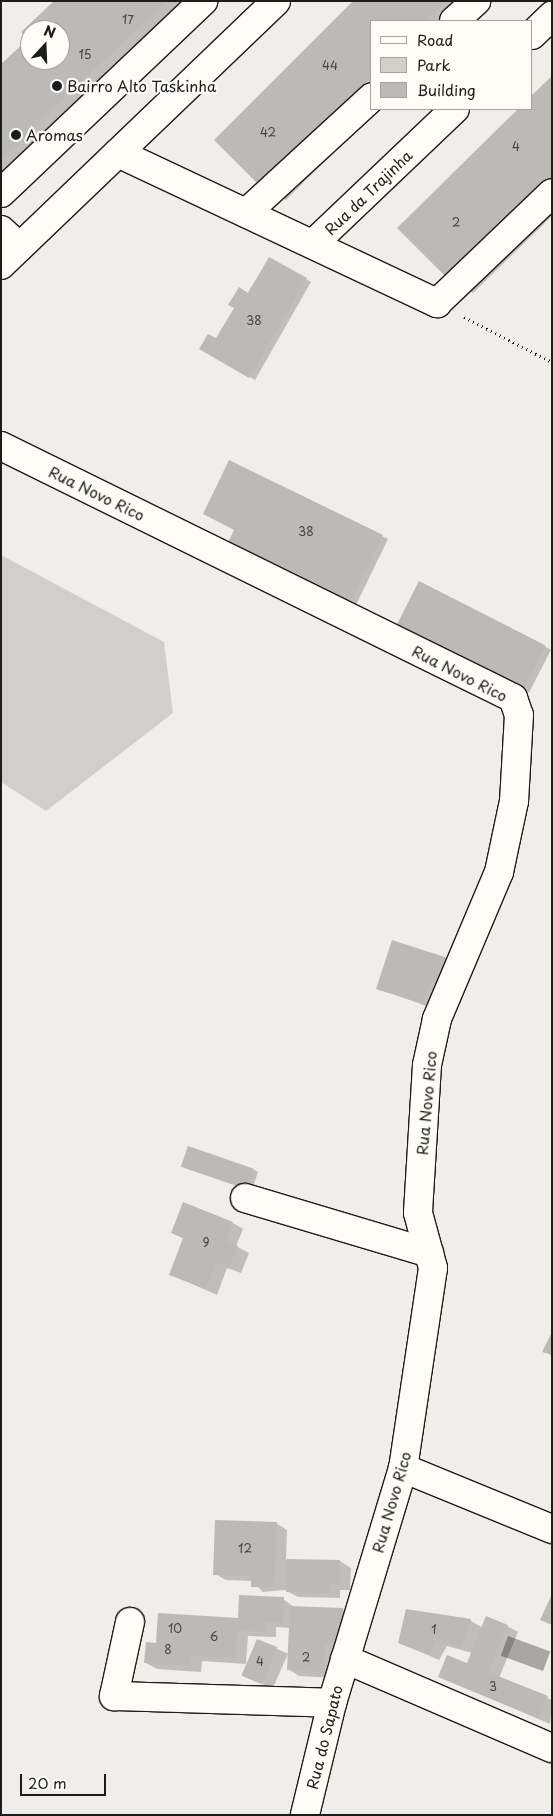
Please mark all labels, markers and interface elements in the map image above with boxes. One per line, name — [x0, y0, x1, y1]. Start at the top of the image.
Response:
house number: 17 — [122, 13, 134, 27]
north arrow — [20, 20, 70, 70]
text: N — [41, 20, 59, 43]
legend — [370, 20, 533, 110]
text: Road — [417, 28, 453, 51]
house number: 15 — [78, 48, 92, 62]
text: Park — [417, 53, 451, 76]
house number: 44 — [322, 59, 338, 73]
place label: Bairro Alto Taskinha — [67, 77, 217, 95]
text: Building — [417, 78, 476, 101]
marker: Bairro Alto Taskinha — [51, 80, 63, 92]
place label: Aromas — [26, 126, 83, 144]
house number: 42 — [260, 126, 276, 140]
marker: Aromas — [10, 129, 22, 141]
house number: 4 — [512, 140, 520, 154]
street label: Rua da Trajinha — [320, 145, 416, 239]
house number: 2 — [452, 216, 460, 230]
house number: 38 — [246, 314, 262, 328]
street label: Rua Novo Rico — [46, 462, 148, 524]
house number: 38 — [298, 525, 314, 539]
street label: Rua Novo Rico — [409, 641, 511, 705]
street label: Rua Novo Rico — [412, 1050, 440, 1156]
house number: 9 — [202, 1236, 210, 1250]
street label: Rua Novo Rico — [368, 1449, 414, 1555]
house number: 12 — [238, 1542, 252, 1556]
house number: 10 — [168, 1622, 182, 1636]
house number: 1 — [431, 1623, 437, 1637]
house number: 6 — [210, 1630, 218, 1644]
house number: 8 — [164, 1643, 172, 1657]
house number: 2 — [302, 1651, 310, 1665]
house number: 4 — [256, 1655, 264, 1669]
house number: 3 — [489, 1680, 497, 1694]
street label: Rua do Sapato — [302, 1683, 346, 1791]
scale bar — [22, 1764, 109, 1796]
text: 20 m — [28, 1771, 67, 1794]

